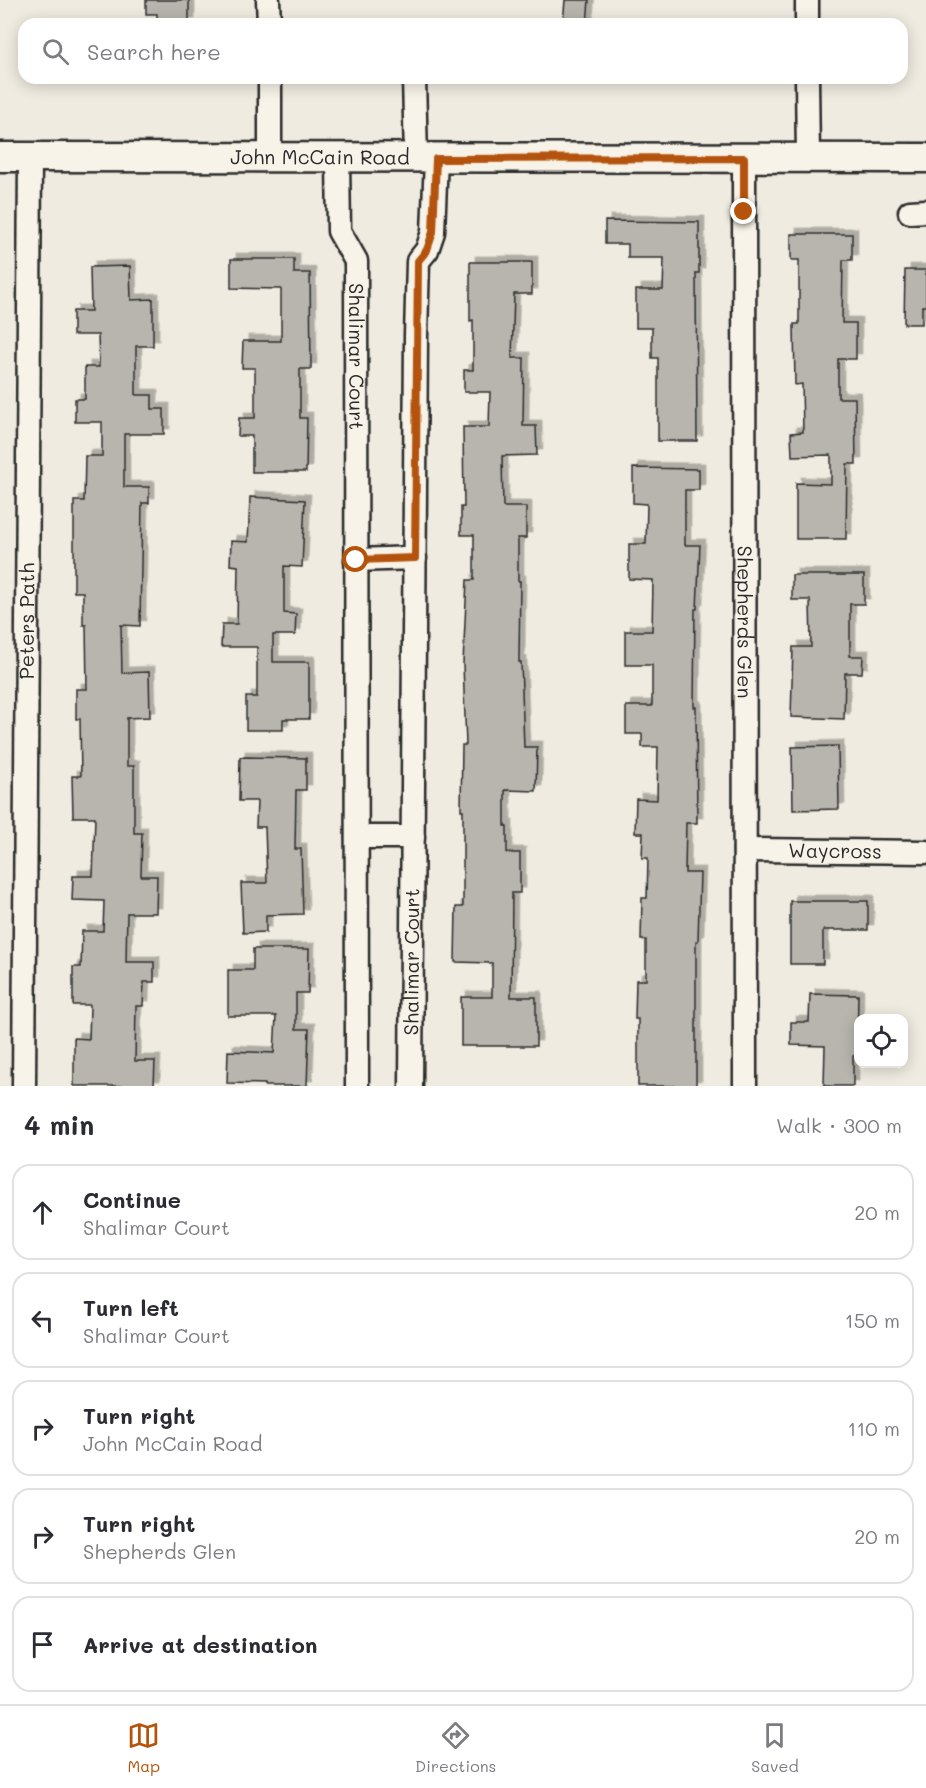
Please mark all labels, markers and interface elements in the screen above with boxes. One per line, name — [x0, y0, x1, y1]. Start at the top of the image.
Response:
search box — [18, 18, 908, 84]
icon: search — [39, 35, 72, 68]
text: Search here — [87, 37, 221, 66]
street label: John McCain Road — [230, 143, 410, 169]
route end — [730, 198, 756, 224]
street label: Shalimar Court — [344, 283, 370, 430]
street label: Shepherds Glen — [732, 545, 759, 699]
route start — [342, 546, 368, 572]
street label: Peters Path — [13, 563, 39, 679]
street label: Waycross — [788, 836, 882, 864]
street label: Shalimar Court — [397, 888, 424, 1036]
map controls — [854, 1014, 908, 1068]
button: locate — [854, 1014, 908, 1068]
text: 4 min — [24, 1108, 94, 1142]
text: Walk · 300 m — [776, 1112, 902, 1138]
text: Continue — [83, 1185, 181, 1214]
icon: ahead — [26, 1196, 59, 1229]
text: 20 m — [854, 1199, 900, 1225]
text: Shalimar Court — [83, 1214, 230, 1240]
text: Turn left — [83, 1293, 179, 1322]
icon: left — [26, 1304, 59, 1337]
text: 150 m — [845, 1307, 900, 1333]
text: Shalimar Court — [83, 1322, 230, 1348]
text: Turn right — [83, 1401, 195, 1430]
icon: right — [26, 1412, 59, 1445]
text: 110 m — [847, 1415, 900, 1441]
text: John McCain Road — [83, 1430, 262, 1456]
text: Turn right — [83, 1509, 195, 1538]
icon: right — [26, 1520, 59, 1553]
text: 20 m — [854, 1523, 900, 1549]
text: Shepherds Glen — [83, 1538, 236, 1564]
icon: arrive — [26, 1628, 59, 1661]
text: Arrive at destination — [83, 1630, 318, 1659]
tab: Map — [127, 1719, 160, 1776]
tab: Directions — [415, 1719, 496, 1776]
tab: Saved — [751, 1719, 799, 1776]

